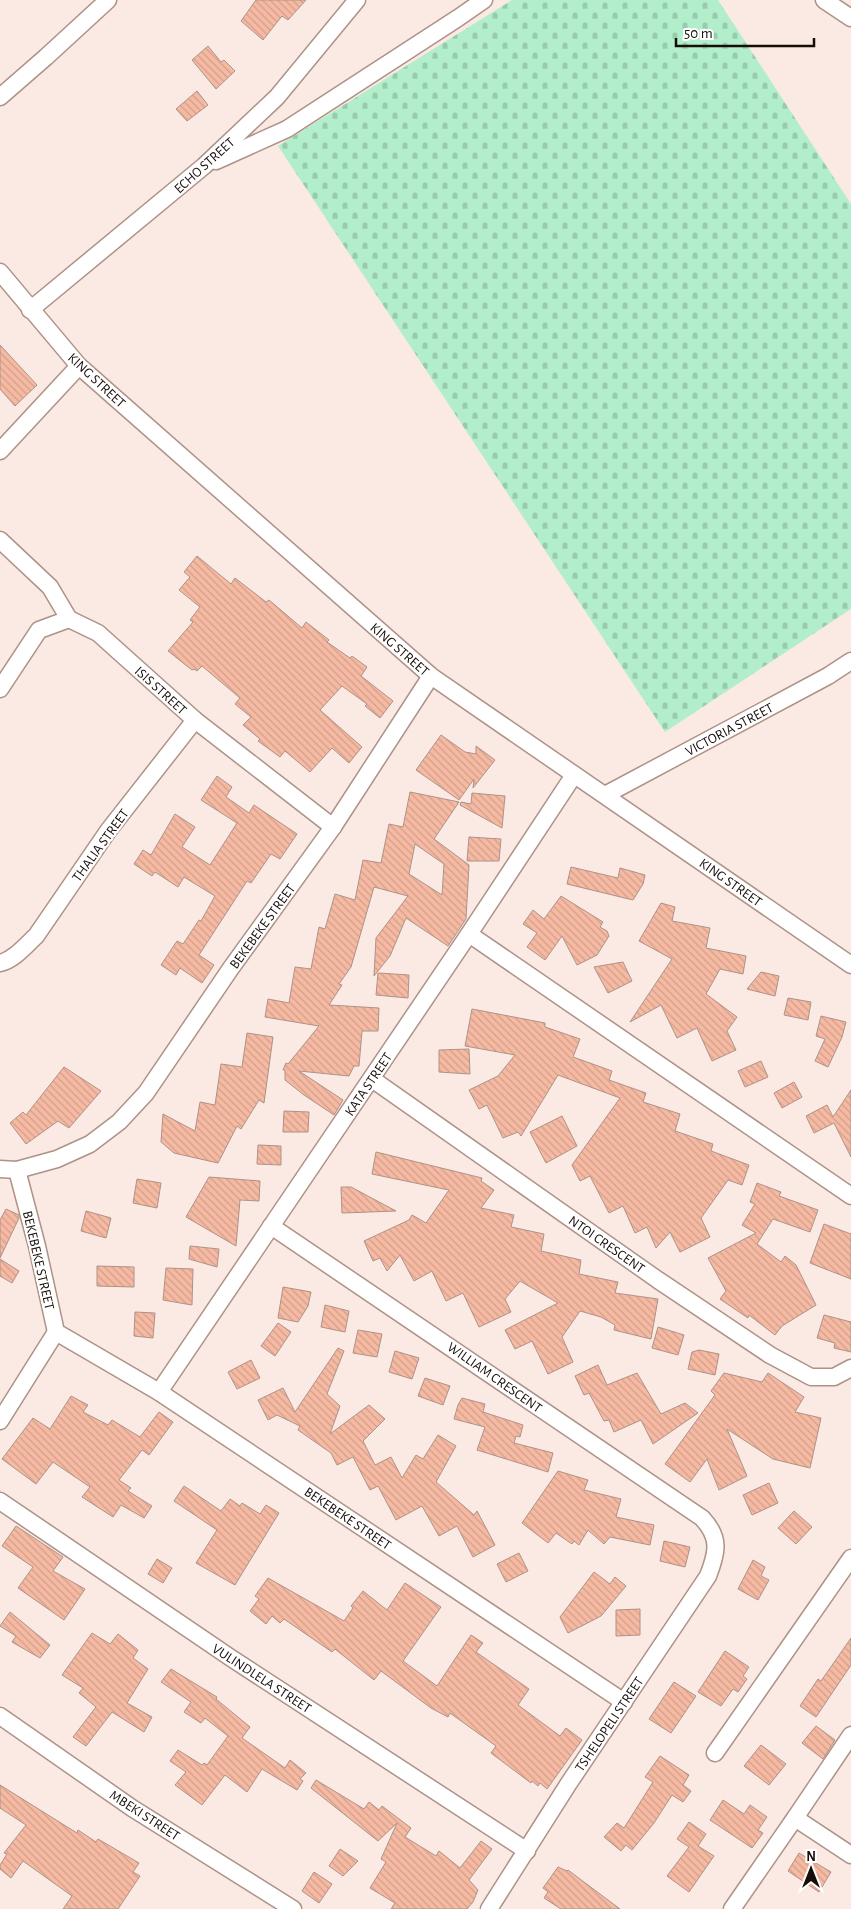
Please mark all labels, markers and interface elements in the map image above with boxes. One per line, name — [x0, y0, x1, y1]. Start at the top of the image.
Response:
scale bar — [676, 15, 814, 47]
text: 50 m — [684, 26, 713, 41]
street label: ECHO STREET — [172, 135, 238, 196]
street label: KING STREET — [65, 351, 128, 411]
street label: KING STREET — [367, 621, 432, 679]
street label: ISIS STREET — [132, 664, 189, 718]
street label: VICTORIA STREET — [683, 701, 776, 759]
street label: THALIA STREET — [70, 807, 132, 884]
street label: KING STREET — [697, 856, 764, 910]
street label: BEKEBEKE STREET — [227, 881, 298, 972]
street label: KATA STREET — [343, 1050, 395, 1119]
street label: BEKEBEKE STREET — [20, 1209, 56, 1311]
street label: NTOI CRESCENT — [566, 1213, 647, 1276]
street label: WILLIAM CRESCENT — [445, 1340, 544, 1416]
street label: BEKEBEKE STREET — [302, 1485, 393, 1553]
street label: VULINDLELA STREET — [209, 1642, 314, 1716]
street label: TSHELOPELI STREET — [573, 1674, 647, 1775]
street label: MBEKI STREET — [107, 1788, 182, 1844]
north arrow — [786, 1844, 836, 1894]
text: N — [806, 1850, 816, 1864]

